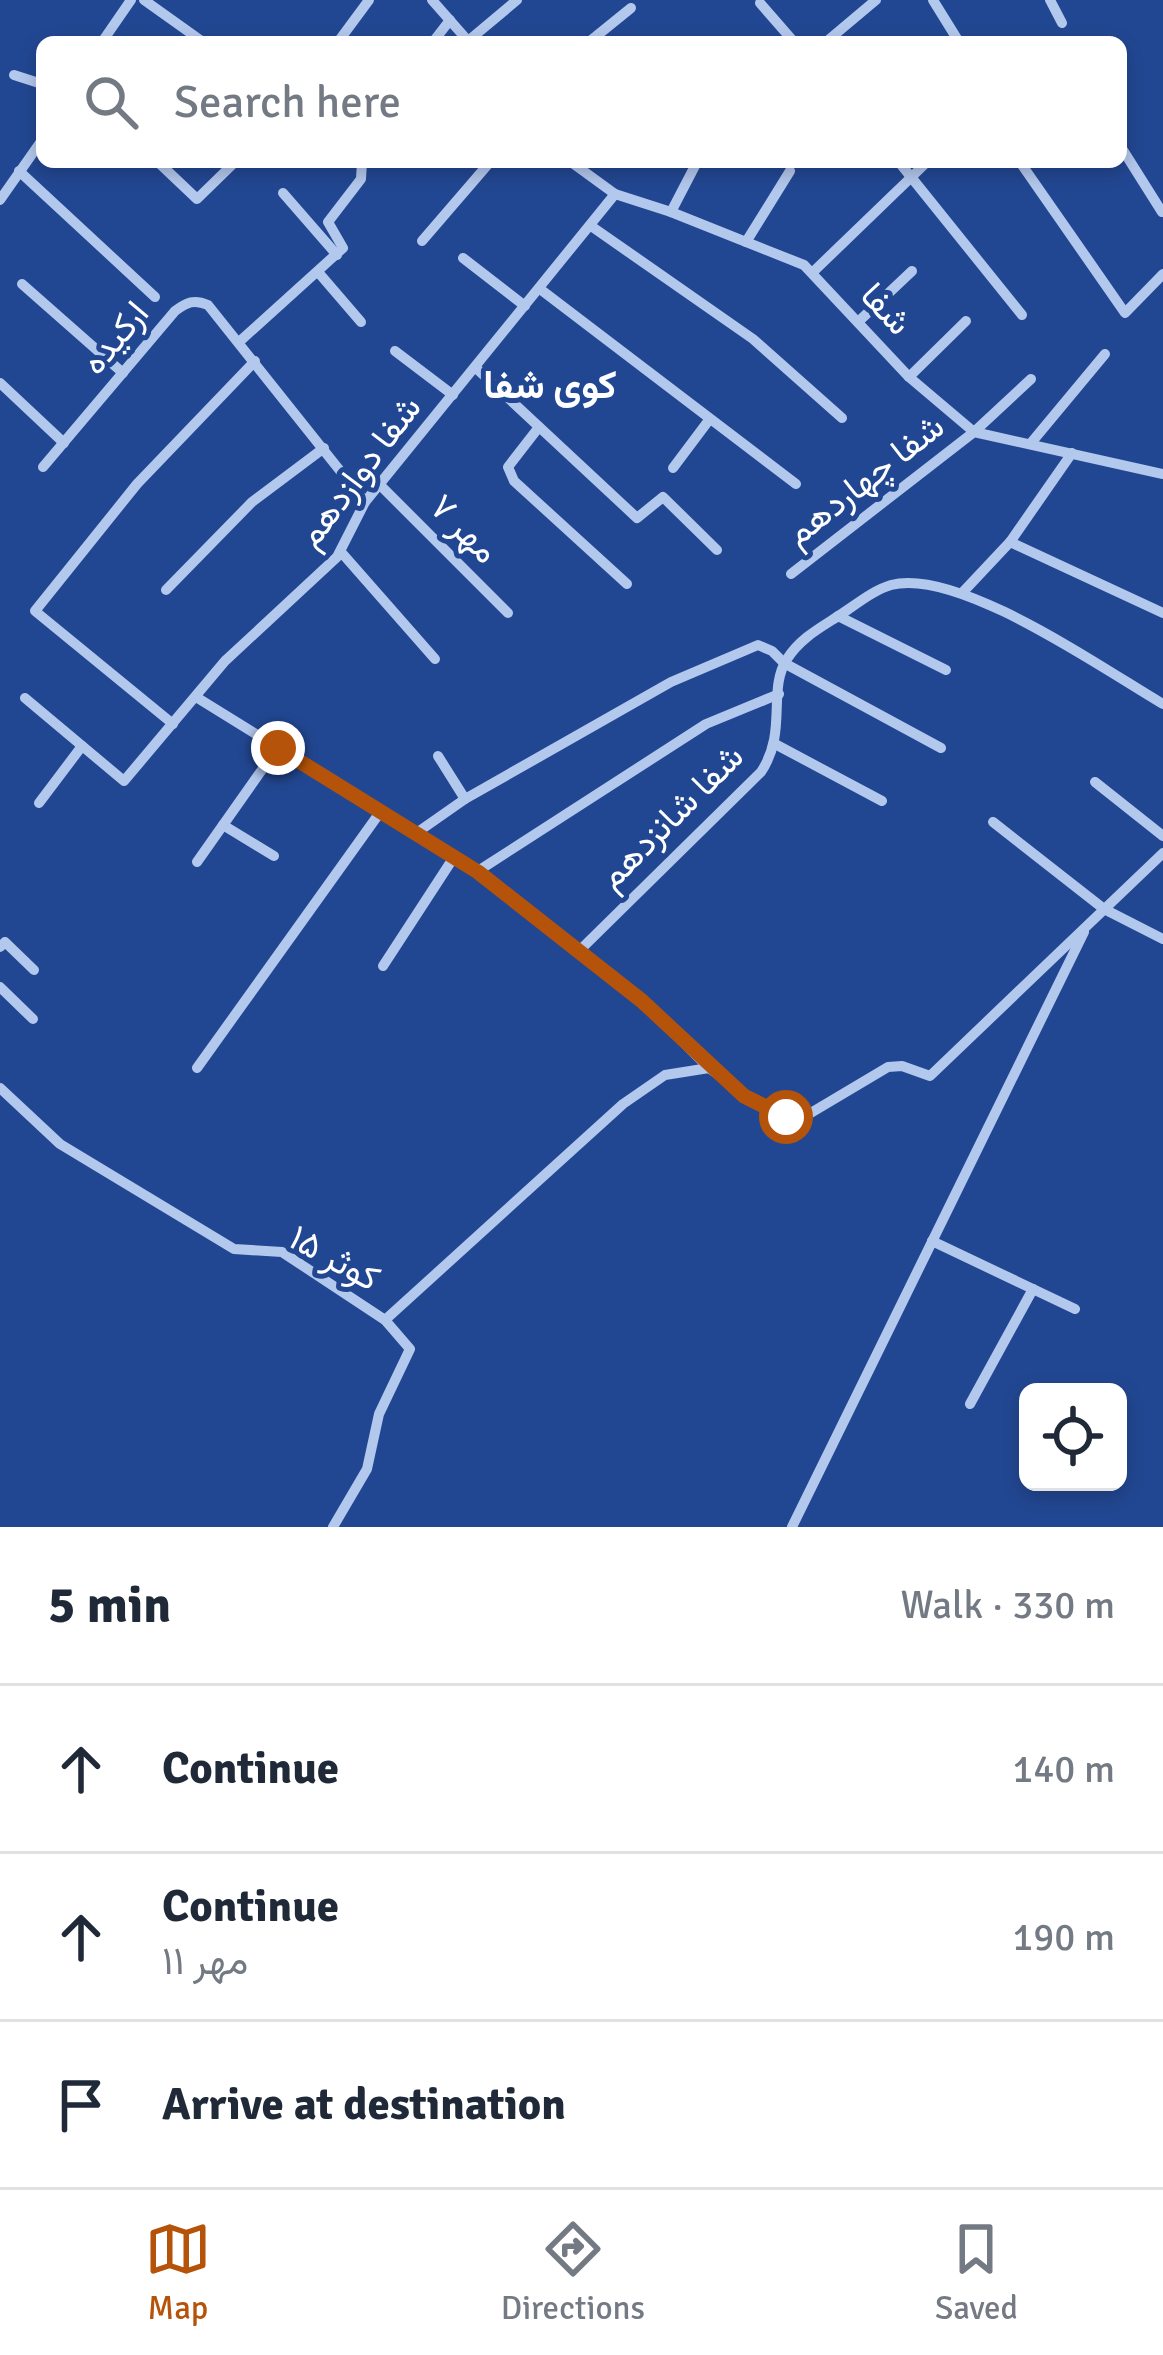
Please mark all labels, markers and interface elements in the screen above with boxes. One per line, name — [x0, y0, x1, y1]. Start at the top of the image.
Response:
search box — [36, 36, 1127, 168]
icon: search — [78, 69, 144, 135]
text: Search here — [174, 75, 401, 130]
street label: شفا — [850, 273, 921, 345]
street label: ارکیده — [71, 292, 159, 384]
district label: کوی شفا — [483, 361, 617, 409]
street label: شفا دوازدهم — [287, 387, 431, 557]
street label: شفا چهاردهم — [776, 404, 954, 557]
street label: مهر ۷ — [420, 485, 508, 573]
route end — [251, 721, 305, 775]
street label: شفا شانزدهم — [589, 735, 753, 899]
route start — [759, 1090, 813, 1144]
street label: کوثر ۱۵ — [281, 1215, 387, 1301]
map controls — [1019, 1383, 1127, 1491]
button: locate — [1019, 1383, 1127, 1491]
text: 5 min — [48, 1574, 171, 1637]
text: Walk · 330 m — [901, 1581, 1115, 1629]
icon: ahead — [48, 1736, 114, 1802]
text: Continue — [162, 1741, 339, 1796]
text: 140 m — [1012, 1745, 1115, 1793]
text: Continue — [162, 1879, 339, 1934]
icon: ahead — [48, 1904, 114, 1970]
text: 190 m — [1012, 1913, 1115, 1961]
text: مهر ۱۱ — [162, 1937, 248, 1985]
icon: arrive — [48, 2072, 114, 2138]
text: Arrive at destination — [162, 2077, 566, 2132]
tab: Map — [145, 2216, 211, 2329]
tab: Directions — [501, 2216, 645, 2329]
tab: Saved — [935, 2216, 1018, 2329]

